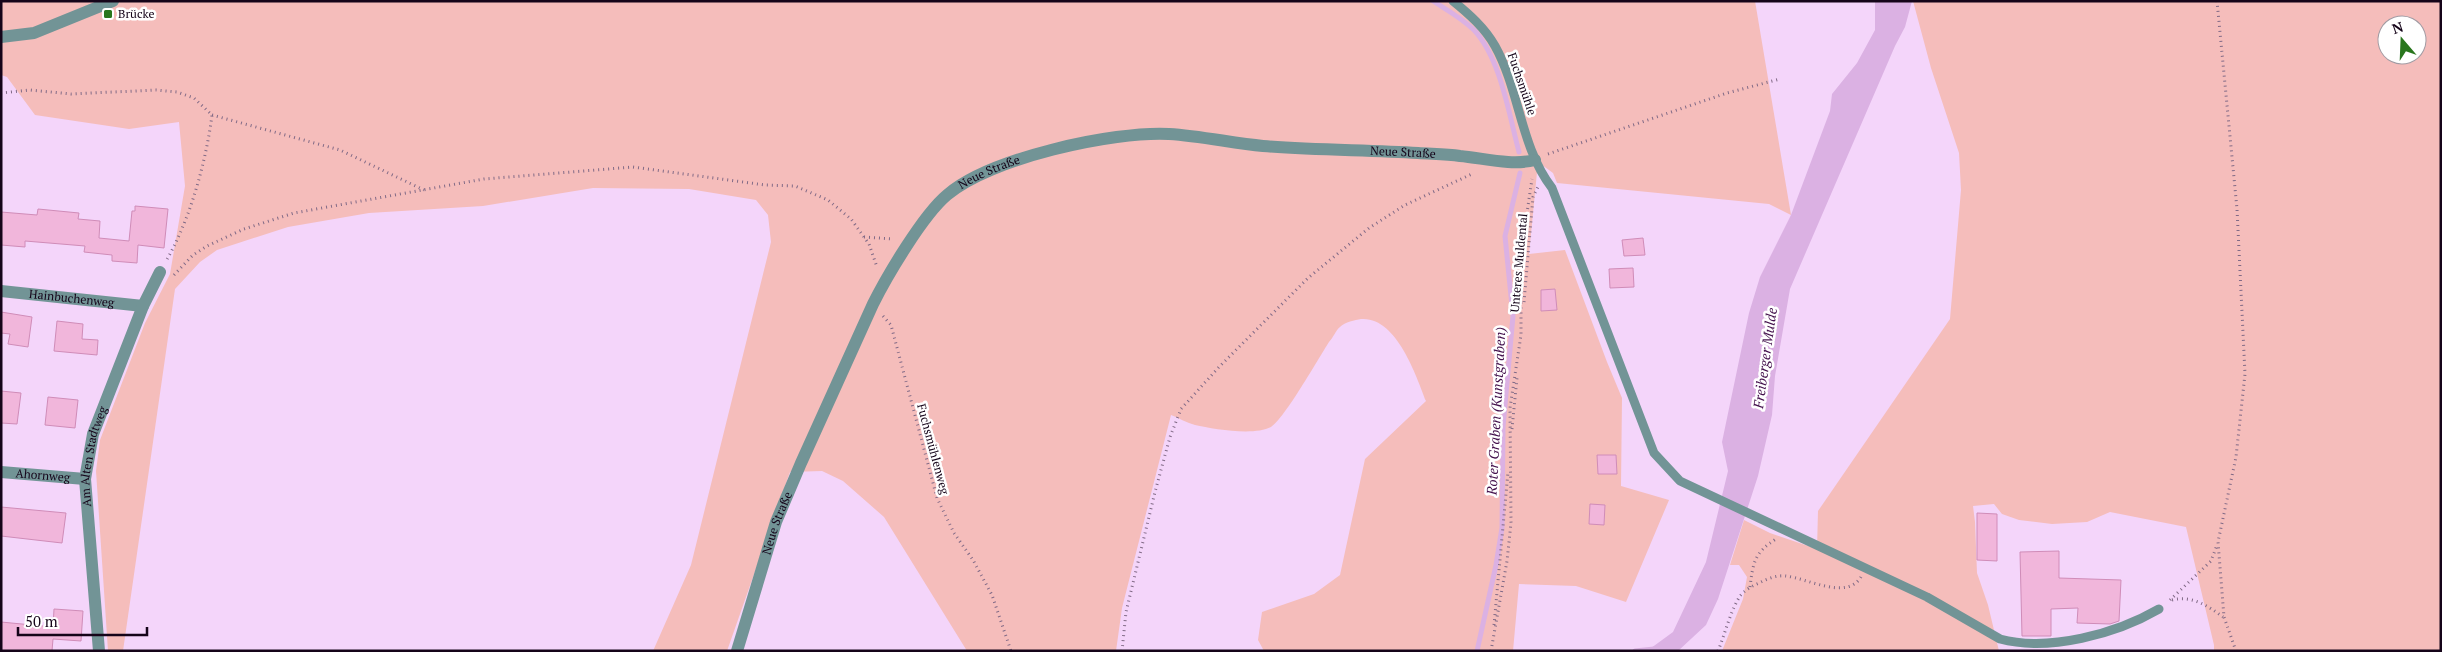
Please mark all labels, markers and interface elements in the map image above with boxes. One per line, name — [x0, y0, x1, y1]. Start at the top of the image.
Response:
place label: Brücke — [118, 6, 155, 21]
marker: Brücke — [102, 8, 114, 20]
north arrow — [2377, 15, 2427, 65]
text: N — [2389, 16, 2406, 38]
street label: Fuchsmühle — [1505, 51, 1540, 117]
street label: Neue Straße — [1370, 143, 1436, 161]
street label: Neue Straße — [955, 152, 1022, 192]
street label: Unteres Muldental — [1507, 212, 1530, 313]
street label: Hainbuchenweg — [28, 286, 116, 310]
water label: Freiberger Mulde — [1748, 306, 1781, 411]
water label: Roter Graben (Kunstgraben) — [1482, 326, 1509, 496]
street label: Fuchsmühlenweg — [914, 402, 953, 497]
street label: Am Alten Stadtweg — [77, 403, 110, 507]
street label: Ahornweg — [15, 465, 71, 485]
street label: Neue Straße — [759, 489, 795, 556]
scale bar — [18, 604, 146, 636]
text: 50 m — [25, 611, 58, 631]

